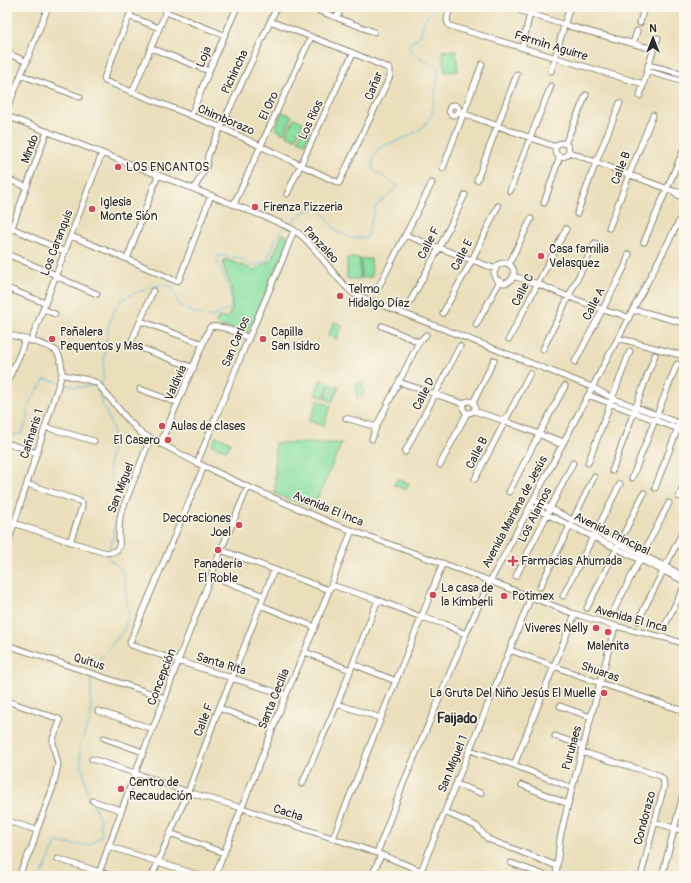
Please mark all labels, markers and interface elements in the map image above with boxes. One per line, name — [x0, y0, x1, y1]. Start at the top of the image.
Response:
north arrow — [633, 18, 673, 58]
text: N — [649, 22, 657, 35]
street label: Fermìn Aguirre — [512, 28, 590, 64]
street label: Loja — [193, 44, 215, 70]
street label: Pichincha — [218, 47, 252, 96]
street label: Cañar — [361, 69, 387, 103]
street label: El Oro — [256, 89, 282, 123]
street label: Los Rios — [295, 97, 327, 142]
street label: Chimborazo — [195, 101, 257, 139]
street label: Mindo — [18, 132, 42, 165]
street label: Calle B — [608, 149, 634, 187]
place label: LOS ENCANTOS — [126, 160, 209, 175]
marker: LOS ENCANTOS — [113, 162, 123, 172]
place label: Iglesia Monte Sión — [100, 195, 158, 224]
place label: Firenza Pizzeria — [263, 200, 343, 215]
marker: Firenza Pizzeria — [250, 202, 260, 212]
marker: Iglesia Monte Sión — [87, 204, 97, 214]
street label: Los Caranquis — [38, 207, 77, 278]
street label: Panzaleo — [300, 223, 342, 267]
street label: Calle F — [414, 224, 444, 262]
street label: Calle E — [448, 237, 476, 273]
place label: Casa familia Velasquez — [549, 242, 609, 271]
marker: Casa familia Velasquez — [536, 251, 546, 261]
street label: Calle C — [508, 271, 538, 309]
place label: Telmo Hidalgo Díaz — [348, 282, 410, 311]
street label: Calle A — [579, 285, 609, 323]
marker: Telmo Hidalgo Díaz — [335, 291, 345, 301]
street label: San Carlos — [219, 314, 254, 370]
place label: Pañalera Pequentos y Mas — [60, 325, 144, 354]
place label: Capilla San Isidro — [271, 325, 320, 354]
marker: Pañalera Pequentos y Mas — [47, 334, 57, 344]
marker: Capilla San Isidro — [258, 334, 268, 344]
street label: Valdivia — [162, 363, 191, 403]
street label: Calle D — [409, 375, 439, 413]
street label: Cañnaris 1 — [17, 407, 47, 461]
place label: Aulas de clases — [170, 419, 246, 434]
marker: Aulas de clases — [157, 421, 167, 431]
place label: El Casero — [114, 433, 161, 448]
street label: Calle B — [463, 434, 491, 472]
marker: El Casero — [163, 435, 173, 445]
street label: Avenida Mariana de Jesús — [479, 453, 551, 571]
street label: San Miguel — [104, 460, 138, 516]
street label: Los Alamos — [515, 484, 556, 545]
street label: Avenida El Inca — [291, 488, 366, 530]
street label: Avenida Principal — [571, 509, 653, 559]
place label: Decoraciones Joel — [163, 511, 232, 540]
marker: Decoraciones Joel — [234, 520, 244, 530]
marker: Panadería El Roble — [213, 545, 223, 555]
place label: Farmacias Ahumada — [521, 554, 623, 569]
marker: Farmacias Ahumada — [508, 556, 518, 566]
place label: Panadería El Roble — [194, 557, 243, 586]
place label: La casa de la Kimberli — [441, 581, 493, 610]
place label: Potimex — [512, 589, 554, 604]
marker: La casa de la Kimberli — [428, 590, 438, 600]
marker: Potimex — [499, 591, 509, 601]
street label: Avenida El Inca — [593, 602, 669, 636]
place label: Viveres Nelly — [524, 621, 588, 636]
marker: Viveres Nelly — [591, 623, 601, 633]
marker: Malenita — [603, 627, 613, 637]
place label: Malenita — [587, 639, 629, 654]
street label: Concepción — [144, 646, 180, 708]
street label: Santa Rita — [194, 649, 248, 679]
street label: Quitus — [72, 650, 107, 674]
street label: Shuaras — [579, 658, 622, 686]
street label: Santa Cecilia — [255, 666, 293, 732]
place label: La Gruta Del Niño Jesús El Muelle — [430, 686, 596, 701]
marker: La Gruta Del Niño Jesús El Muelle — [599, 688, 609, 698]
street label: Calle F — [191, 701, 217, 739]
district label: Faijado — [437, 710, 478, 727]
street label: Puruhaes — [559, 723, 585, 772]
street label: San Miguel 1 — [435, 733, 471, 795]
place label: Centro de Recaudación — [129, 775, 193, 804]
marker: Centro de Recaudación — [116, 784, 126, 794]
street label: Condorazo — [631, 789, 660, 847]
street label: Cacha — [271, 801, 305, 825]

